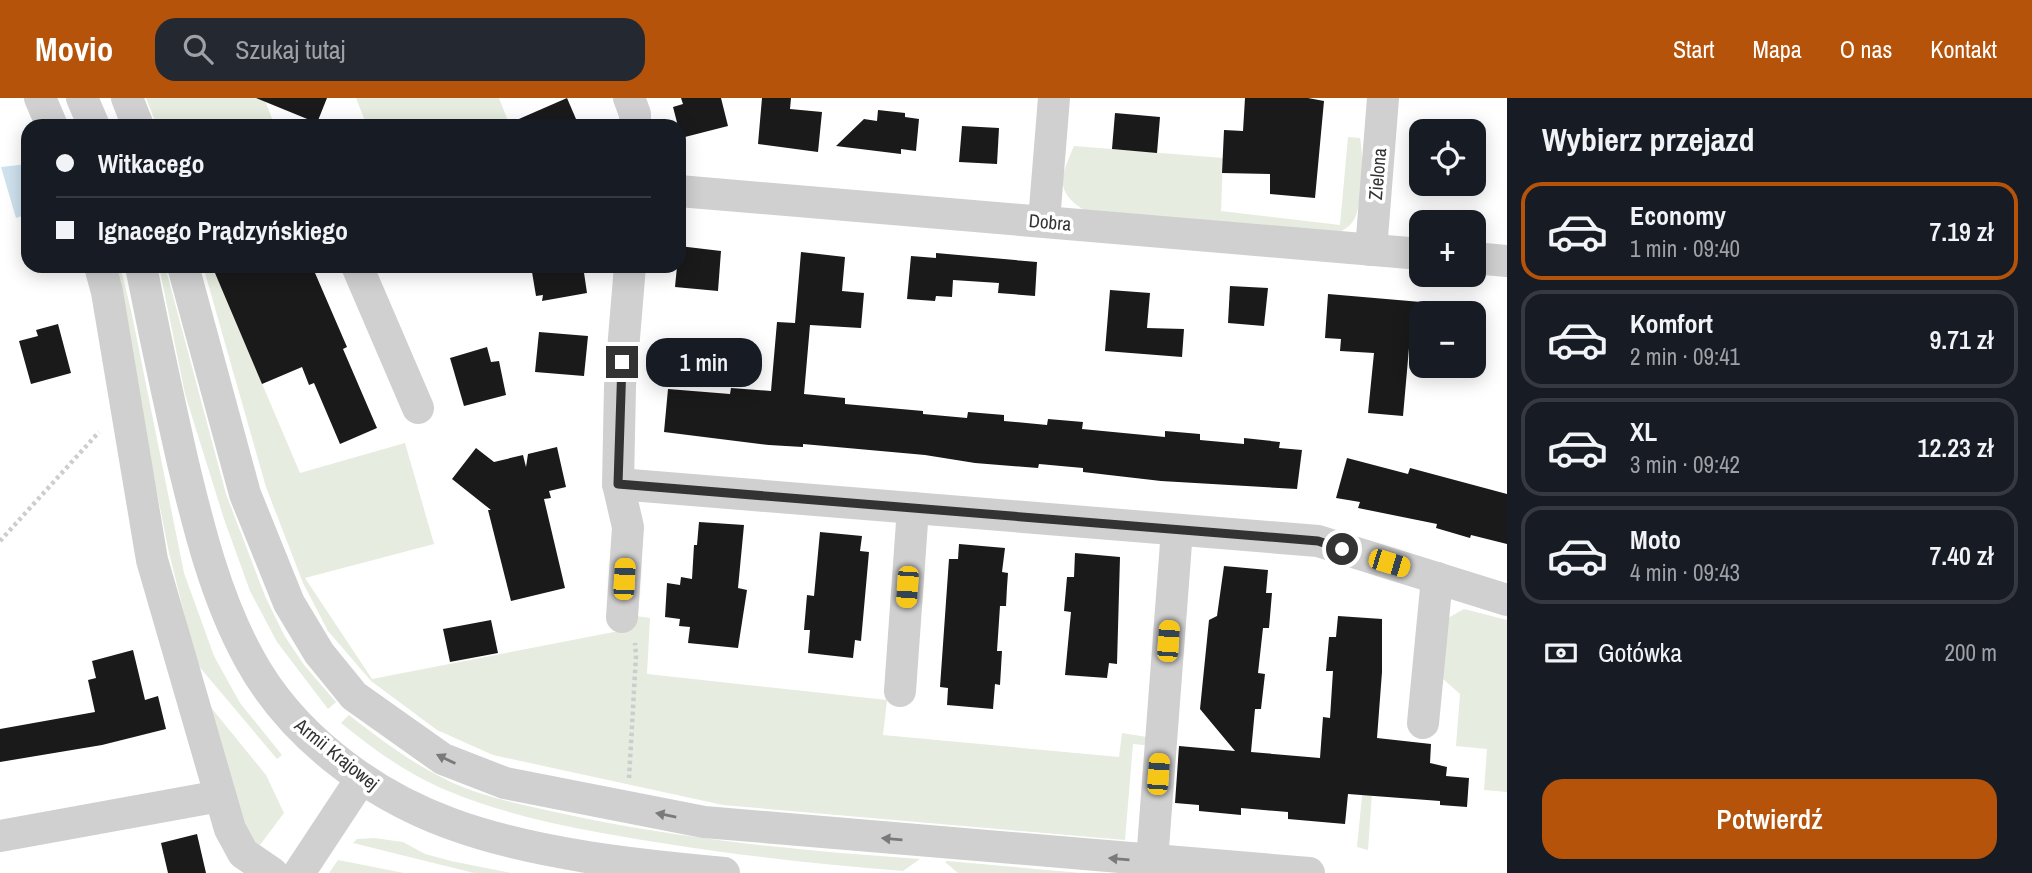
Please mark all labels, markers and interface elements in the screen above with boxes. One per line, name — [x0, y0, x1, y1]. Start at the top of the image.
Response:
search box — [155, 18, 645, 81]
text: Movio — [35, 27, 113, 71]
icon: search — [179, 30, 217, 68]
text: Szukaj tutaj — [235, 32, 345, 67]
text: Start — [1673, 33, 1715, 65]
text: Mapa — [1753, 33, 1802, 65]
text: O nas — [1840, 33, 1892, 65]
text: Kontakt — [1930, 33, 1997, 65]
text: Wybierz przejazd — [1542, 118, 1754, 161]
map controls — [1409, 119, 1486, 378]
button: locate — [1409, 119, 1486, 196]
text: Witkacego — [98, 146, 204, 181]
street label: Zielona — [1362, 147, 1392, 201]
text: Economy — [1630, 198, 1726, 233]
icon: car — [1546, 200, 1609, 263]
street label: Dobra — [1028, 207, 1073, 237]
button: + — [1409, 210, 1486, 287]
text: Ignacego Prądzyńskiego — [98, 213, 348, 248]
text: 7.19 zł — [1929, 214, 1993, 249]
text: 1 min · 09:40 — [1630, 233, 1740, 264]
button: − — [1409, 301, 1486, 378]
text: Komfort — [1630, 306, 1713, 341]
icon: car — [1546, 308, 1609, 371]
text: 9.71 zł — [1929, 322, 1993, 357]
callout: 1 min — [646, 338, 762, 386]
text: 2 min · 09:41 — [1630, 341, 1740, 372]
route end — [606, 346, 638, 378]
text: 1 min — [680, 347, 728, 378]
text: XL — [1630, 414, 1657, 449]
icon: car — [1546, 416, 1609, 479]
text: 12.23 zł — [1918, 430, 1993, 465]
text: 3 min · 09:42 — [1630, 449, 1740, 480]
text: Moto — [1630, 522, 1681, 557]
icon: car — [1546, 524, 1609, 587]
route start — [1326, 533, 1358, 565]
text: 7.40 zł — [1929, 538, 1993, 573]
car — [1366, 547, 1413, 579]
car — [613, 557, 636, 601]
text: 4 min · 09:43 — [1630, 557, 1740, 588]
car — [896, 565, 919, 609]
car — [1157, 619, 1180, 663]
icon: cash — [1542, 634, 1580, 672]
text: Gotówka — [1598, 635, 1682, 670]
text: 200 m — [1945, 637, 1997, 668]
street label: Armii Krajowej — [289, 711, 385, 796]
car — [1147, 752, 1170, 796]
one-way arrow — [436, 753, 456, 764]
button: Potwierdź — [1542, 779, 1997, 859]
one-way arrow — [655, 809, 677, 820]
one-way arrow — [881, 833, 903, 844]
one-way arrow — [1107, 853, 1129, 864]

